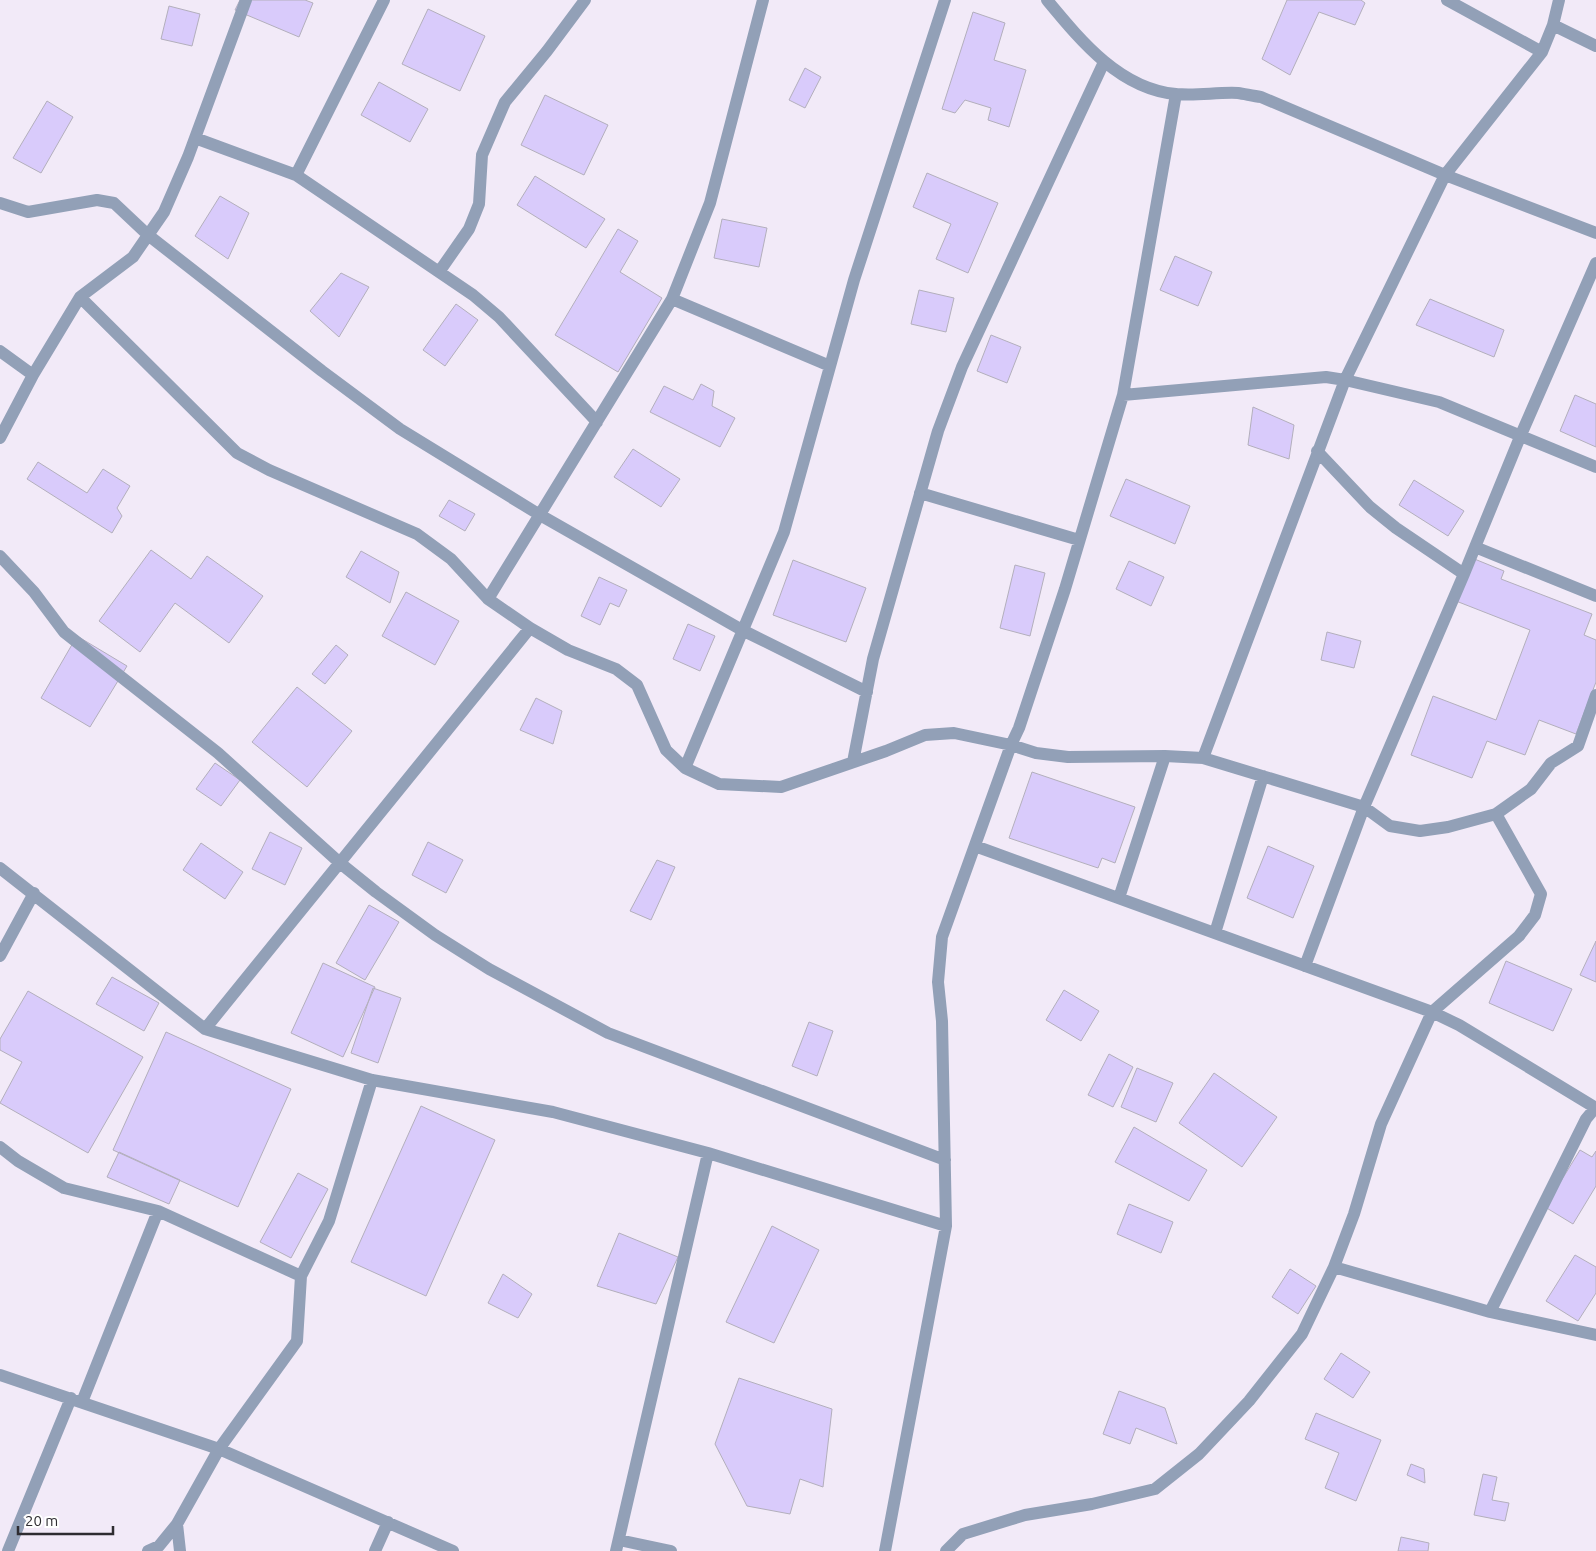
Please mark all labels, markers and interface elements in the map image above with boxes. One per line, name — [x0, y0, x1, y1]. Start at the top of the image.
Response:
scale bar — [18, 1504, 112, 1536]
text: 20 m — [25, 1512, 58, 1529]

